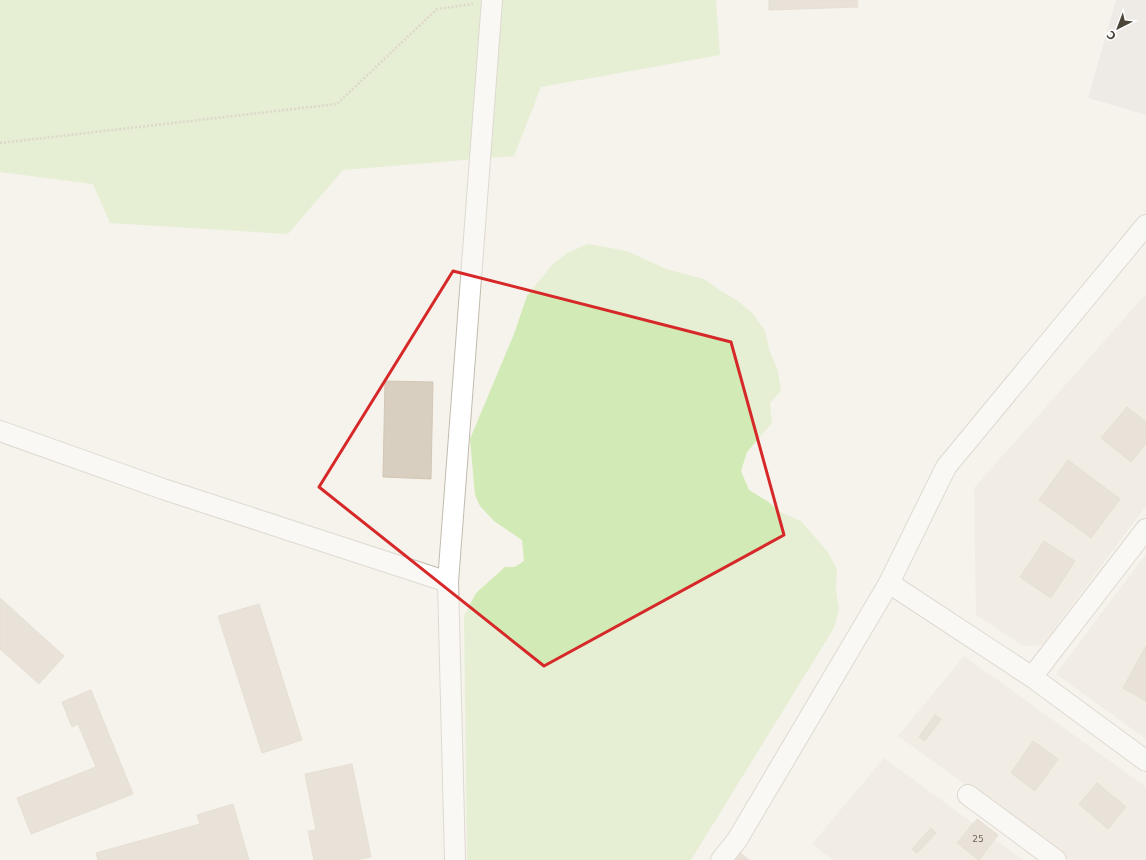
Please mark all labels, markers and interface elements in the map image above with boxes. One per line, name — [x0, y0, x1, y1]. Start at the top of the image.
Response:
north arrow — [1098, 8, 1138, 48]
text: С — [1104, 28, 1119, 43]
house number: 25 — [972, 834, 984, 844]

